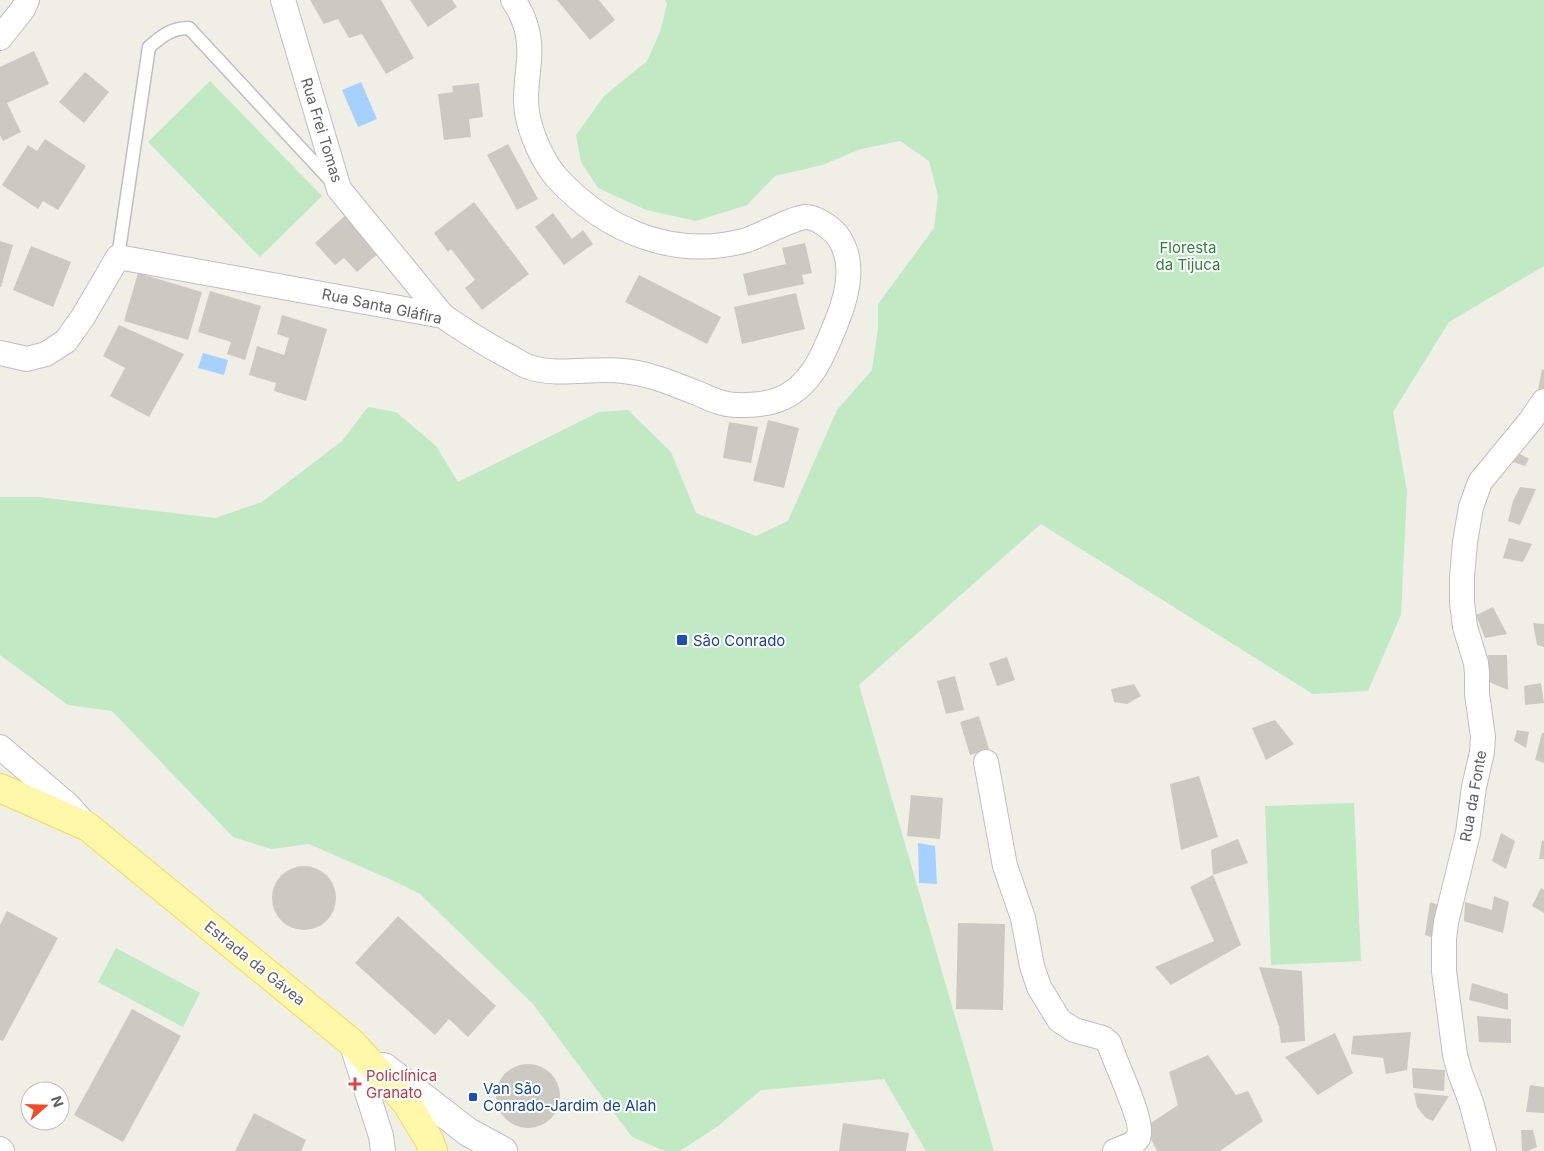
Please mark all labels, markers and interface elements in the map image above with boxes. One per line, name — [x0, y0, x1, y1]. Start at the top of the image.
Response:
street label: Rua Frei Tomas — [297, 75, 347, 185]
park label: Floresta da Tijuca — [1156, 238, 1220, 274]
street label: Rua Santa Gláfira — [320, 284, 444, 328]
place label: São Conrado — [693, 631, 785, 650]
marker: São Conrado — [675, 633, 689, 647]
street label: Rua da Fonte — [1456, 749, 1490, 843]
street label: Estrada da Gávea — [201, 916, 309, 1010]
place label: Policlínica Granato — [366, 1066, 437, 1102]
marker: Policlínica Granato — [348, 1077, 362, 1091]
place label: Van São Conrado-Jardim de Alah — [483, 1079, 656, 1115]
north arrow — [20, 1081, 70, 1131]
marker: Van São Conrado-Jardim de Alah — [467, 1091, 479, 1103]
text: N — [48, 1093, 67, 1109]

